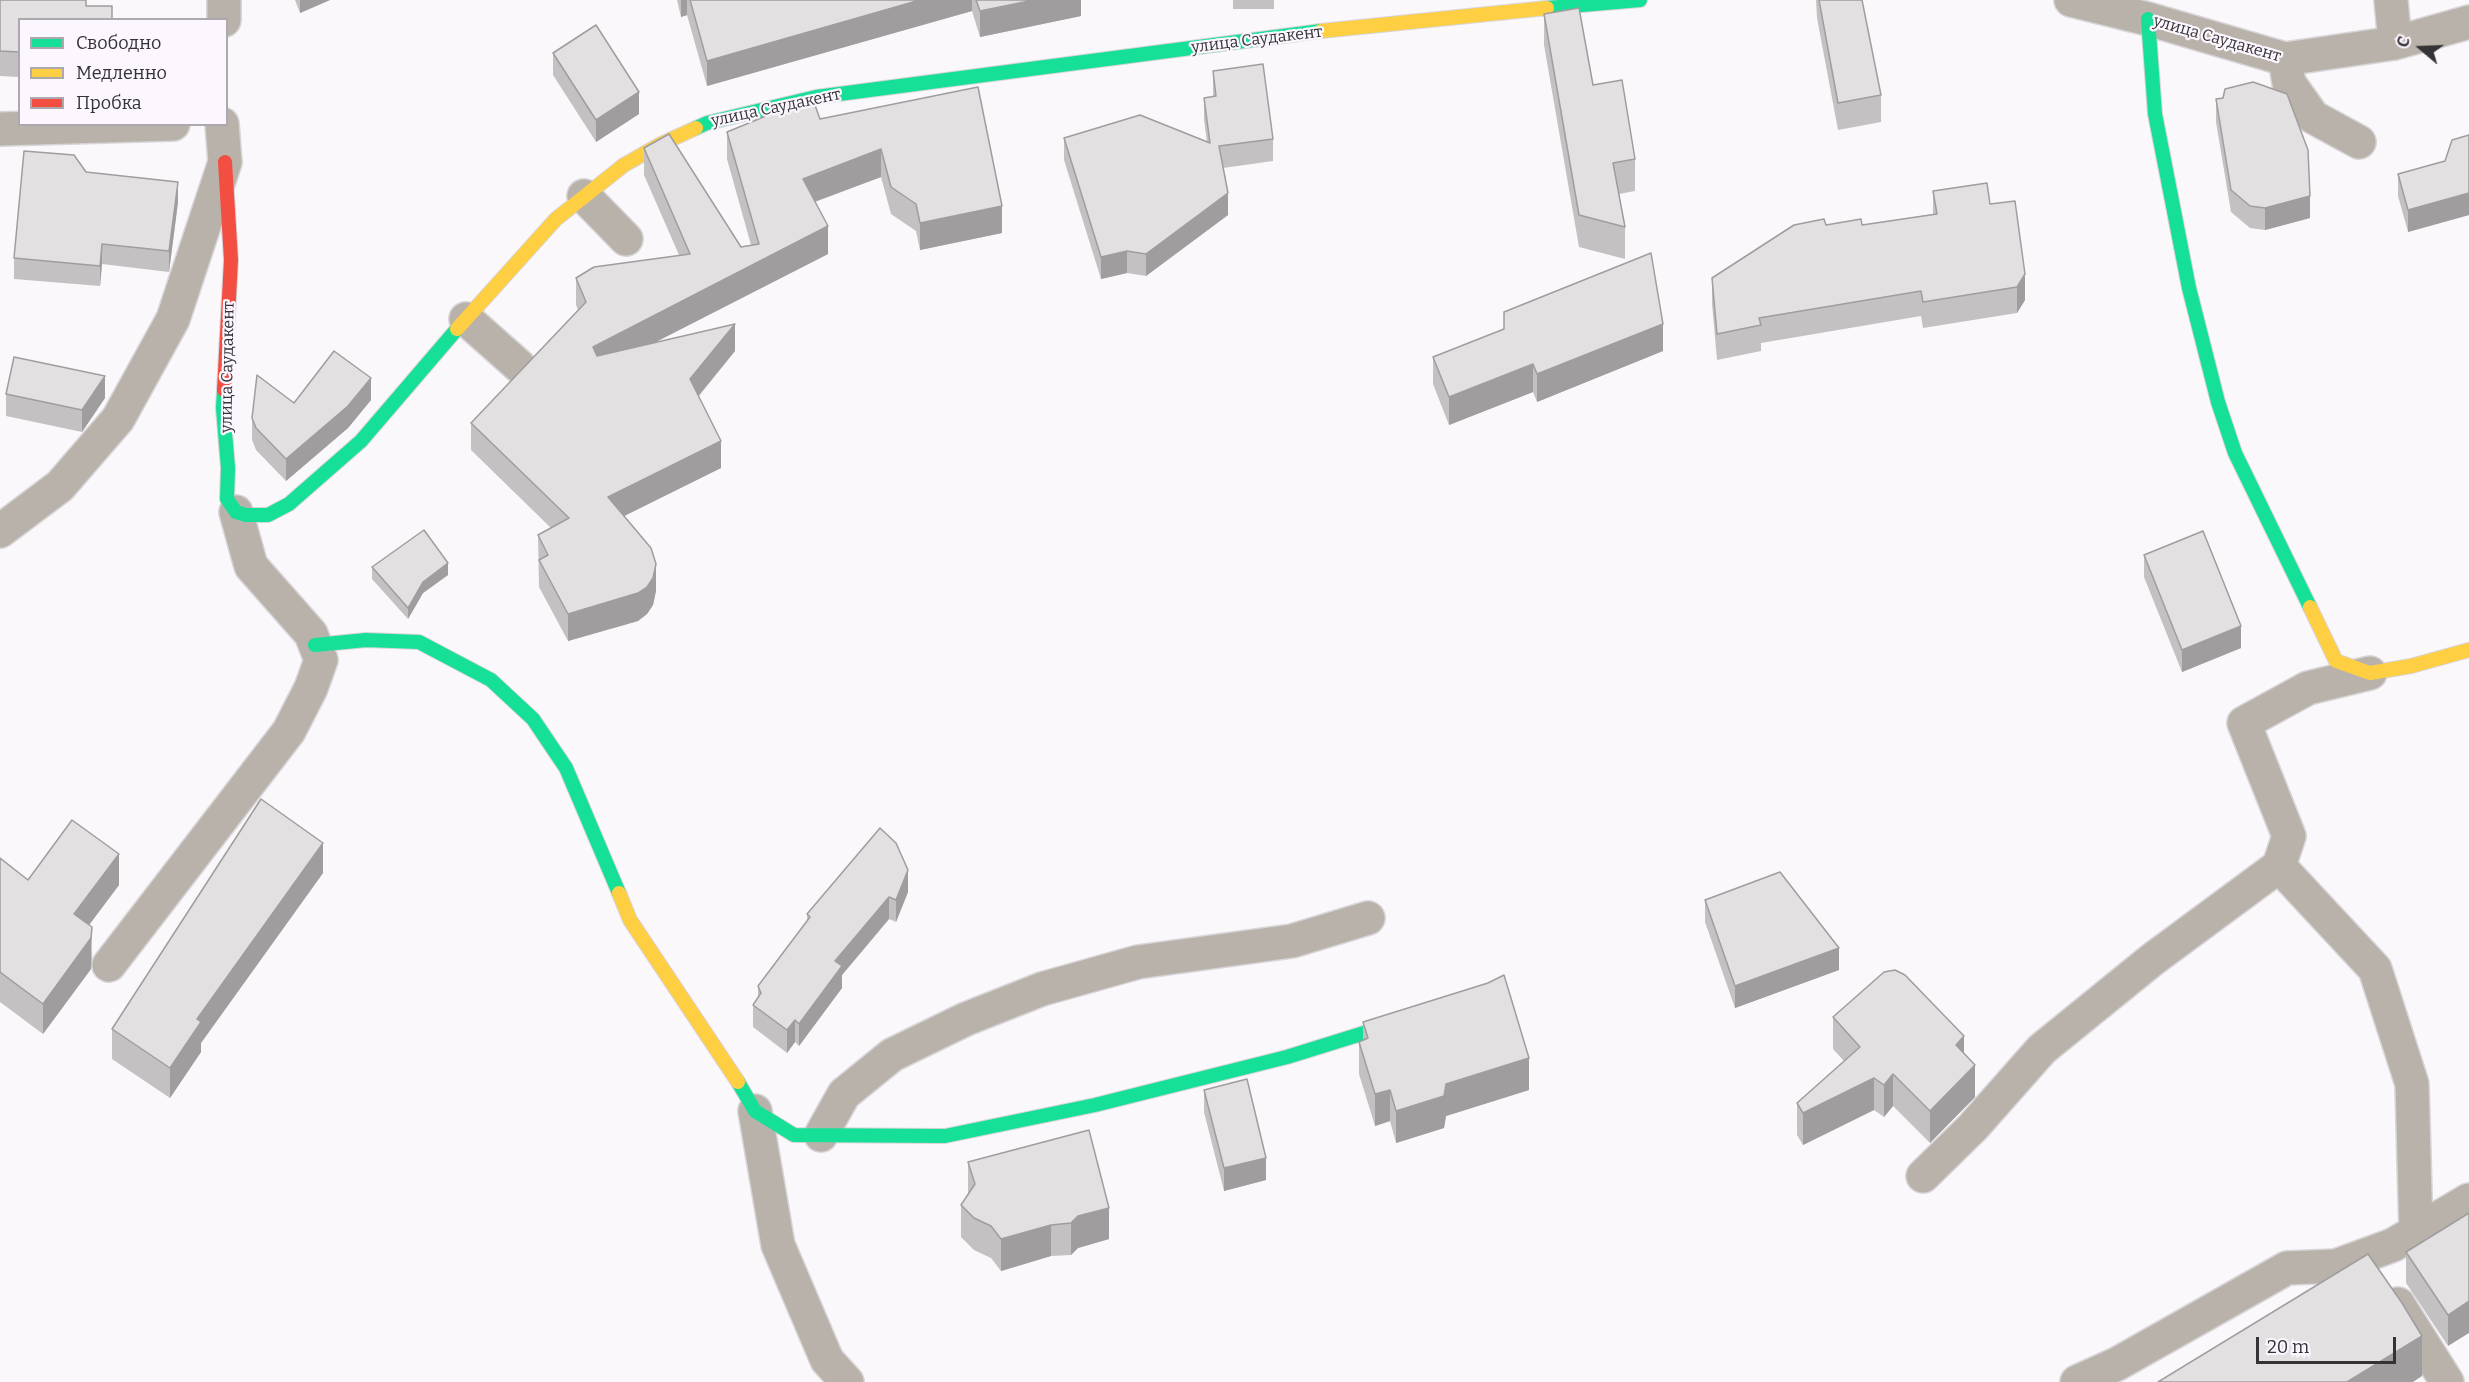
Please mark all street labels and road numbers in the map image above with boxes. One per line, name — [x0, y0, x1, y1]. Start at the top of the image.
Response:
street label: улица Саудакент — [2151, 12, 2283, 66]
street label: улица Саудакент — [1190, 22, 1324, 58]
street label: улица Саудакент — [710, 85, 842, 131]
street label: улица Саудакент — [217, 301, 239, 433]

